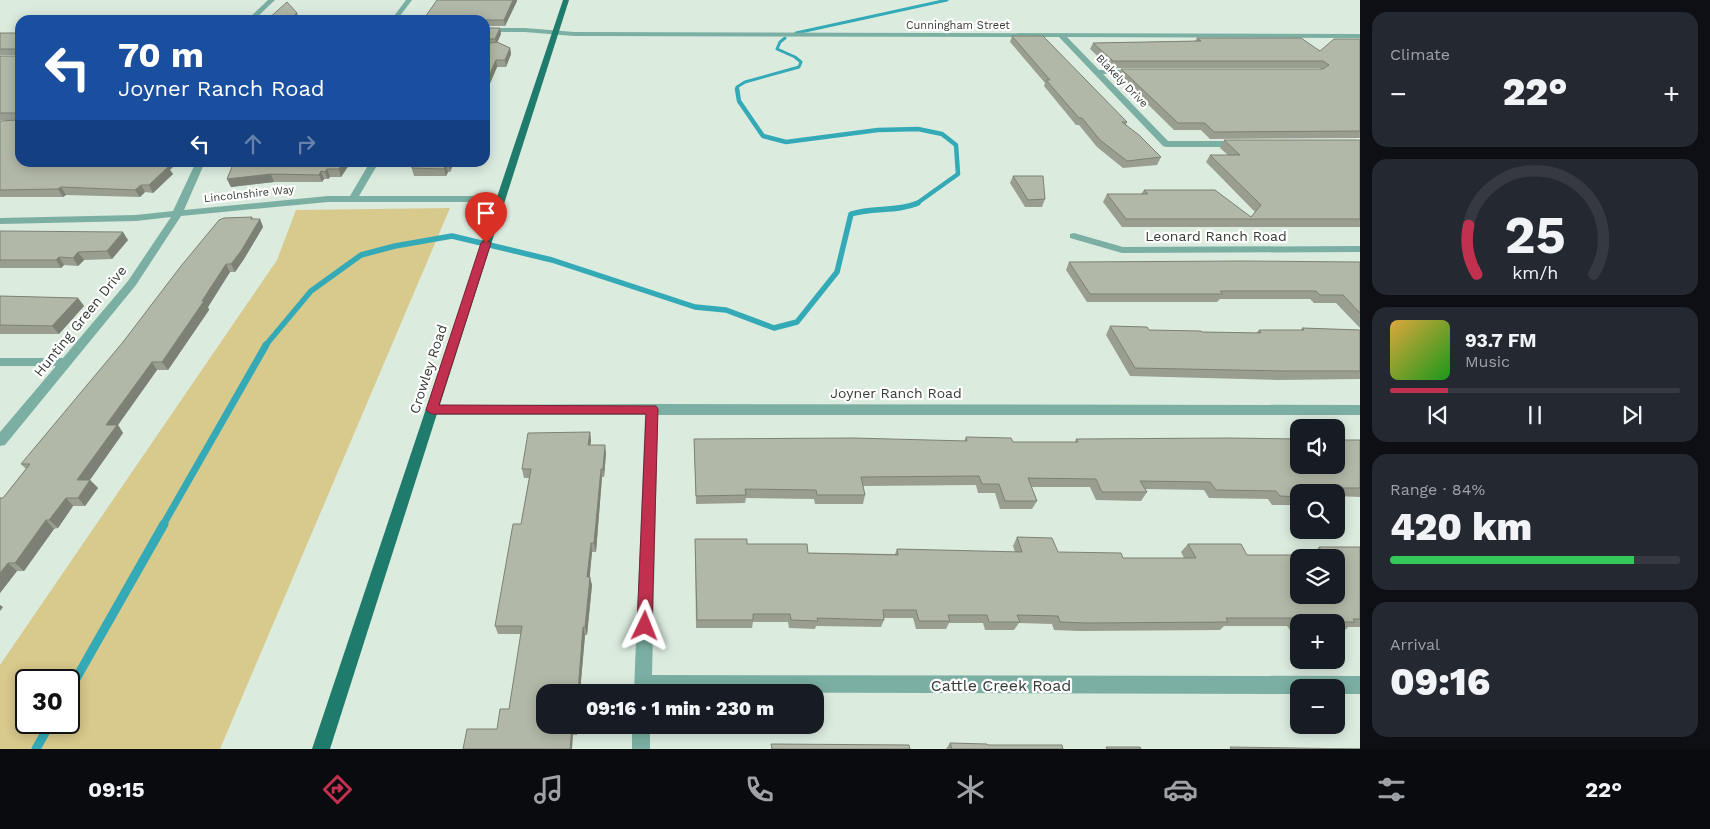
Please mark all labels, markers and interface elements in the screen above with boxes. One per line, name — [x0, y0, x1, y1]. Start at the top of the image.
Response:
street label: Cunningham Street — [906, 19, 1010, 32]
text: 70 m — [118, 34, 204, 76]
icon: left — [35, 35, 100, 100]
text: Climate — [1390, 45, 1450, 64]
street label: Blakely Drive — [1093, 52, 1151, 110]
text: 22° — [1503, 70, 1567, 114]
text: Joyner Ranch Road — [118, 76, 325, 101]
text: − — [1390, 77, 1407, 110]
text: + — [1663, 77, 1680, 110]
icon: left — [186, 130, 214, 158]
icon: ahead — [239, 130, 267, 158]
icon: right — [292, 130, 320, 158]
street label: Lincolnshire Way — [203, 183, 295, 205]
pin — [465, 192, 507, 243]
icon: arrive — [472, 199, 500, 227]
text: 25 — [1504, 205, 1566, 266]
street label: Leonard Ranch Road — [1145, 228, 1287, 244]
street label: Hunting Green Drive — [30, 262, 130, 380]
text: km/h — [1512, 262, 1558, 283]
street label: Crowley Road — [406, 322, 450, 416]
text: 93.7 FM — [1465, 329, 1537, 352]
text: Music — [1465, 352, 1510, 371]
street label: Joyner Ranch Road — [830, 385, 962, 401]
icon: previous — [1424, 401, 1452, 429]
icon: pause — [1521, 401, 1549, 429]
icon: next — [1618, 401, 1646, 429]
map controls — [1290, 419, 1345, 734]
button: sound — [1290, 419, 1345, 474]
text: Range · 84% — [1390, 480, 1485, 499]
button: search — [1290, 484, 1345, 539]
text: 420 km — [1390, 505, 1532, 549]
button: layers — [1290, 549, 1345, 604]
position arrow — [618, 599, 670, 651]
button: + — [1290, 614, 1345, 669]
text: Arrival — [1390, 635, 1440, 654]
text: 09:16 — [1390, 660, 1490, 704]
speed limit sign: 30 — [15, 669, 80, 734]
street label: Cattle Creek Road — [931, 676, 1071, 695]
button: − — [1290, 679, 1345, 734]
text: 09:16 · 1 min · 230 m — [586, 697, 774, 720]
icon: directions — [320, 772, 355, 807]
icon: music — [531, 772, 566, 807]
icon: phone — [742, 772, 777, 807]
icon: climate — [953, 772, 988, 807]
icon: car — [1163, 772, 1198, 807]
icon: filters — [1374, 772, 1409, 807]
text: 09:15 — [88, 777, 145, 802]
text: 22° — [1585, 777, 1622, 802]

